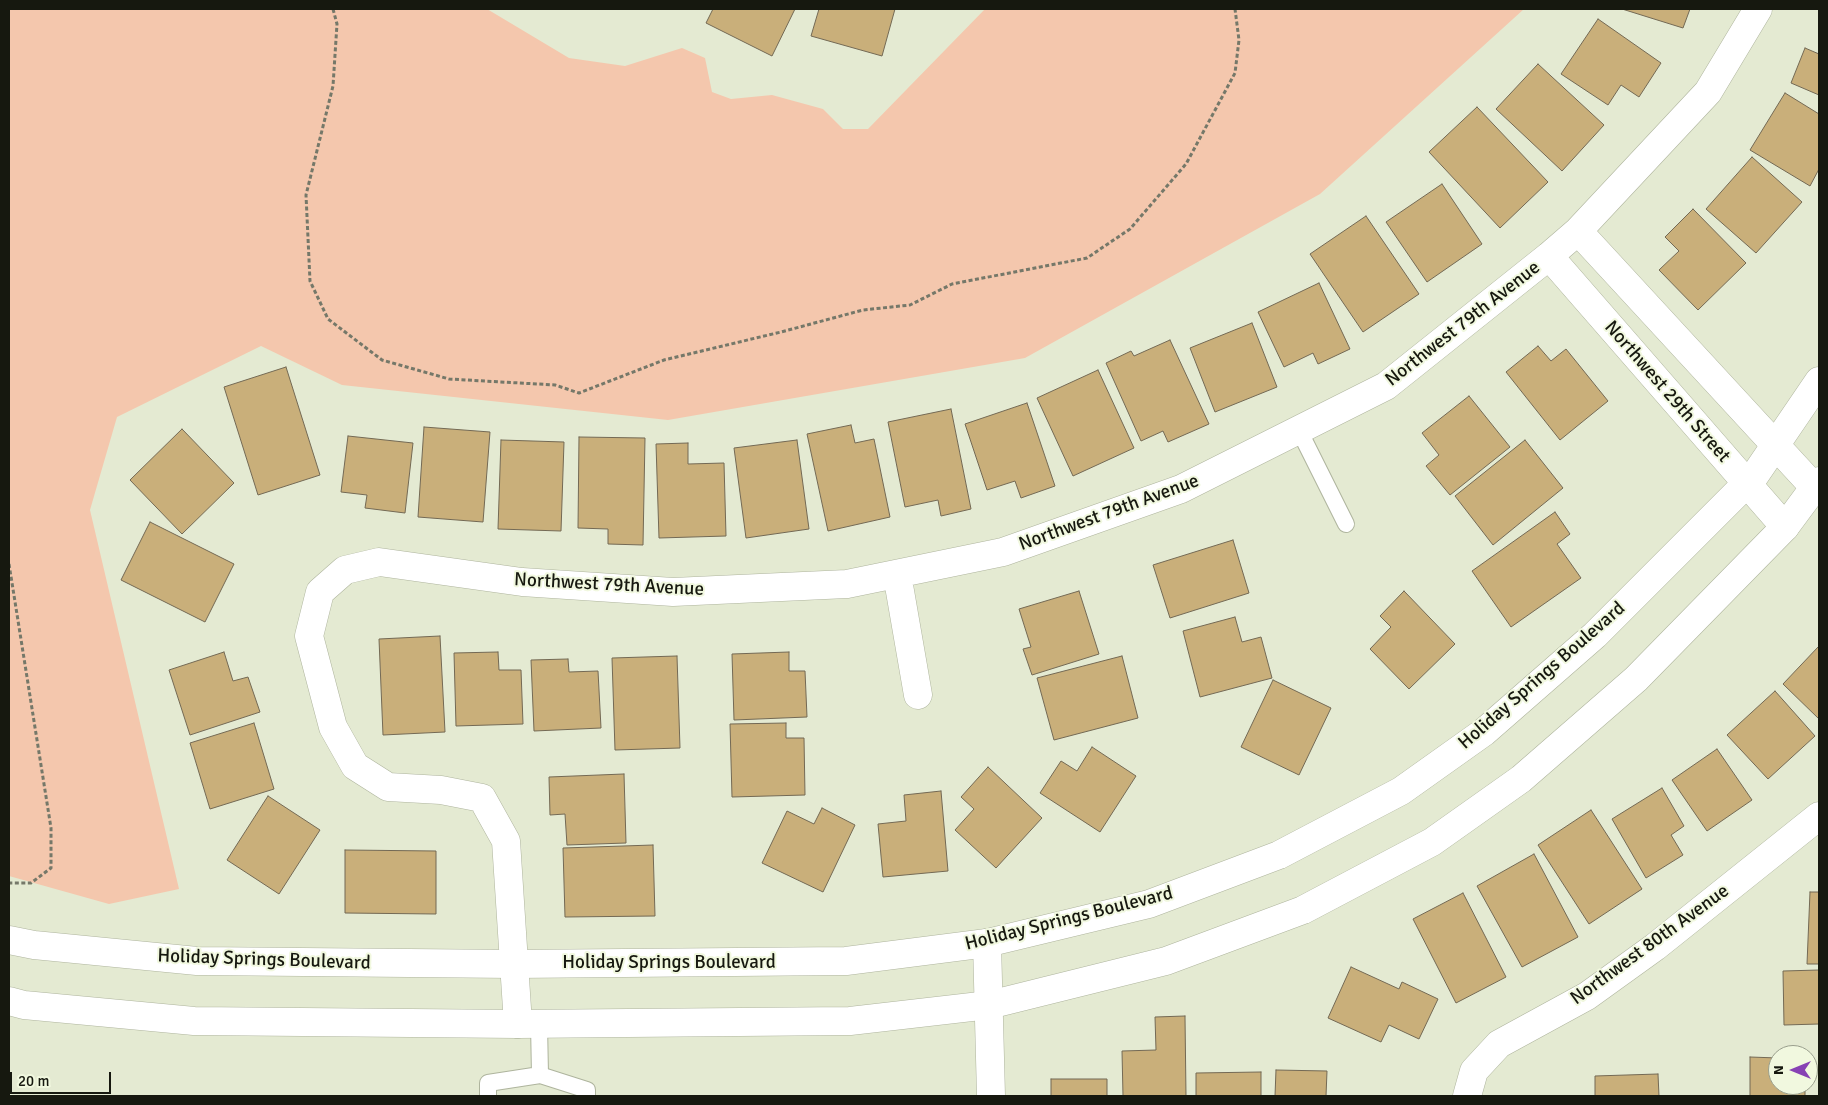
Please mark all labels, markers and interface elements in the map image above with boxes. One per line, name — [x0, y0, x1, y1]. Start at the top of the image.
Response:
street label: Northwest 79th Avenue — [1381, 256, 1545, 392]
street label: Northwest 29th Street — [1599, 317, 1735, 467]
street label: Northwest 79th Avenue — [1016, 470, 1202, 556]
street label: Northwest 79th Avenue — [513, 569, 705, 601]
street label: Holiday Springs Boulevard — [1454, 597, 1630, 755]
street label: Northwest 80th Avenue — [1566, 880, 1734, 1010]
street label: Holiday Springs Boulevard — [963, 882, 1175, 956]
street label: Holiday Springs Boulevard — [157, 945, 371, 975]
street label: Holiday Springs Boulevard — [562, 952, 776, 974]
north arrow — [1768, 1045, 1818, 1095]
scale bar — [12, 1062, 114, 1094]
text: N — [1770, 1065, 1787, 1075]
text: 20 m — [18, 1072, 49, 1090]

